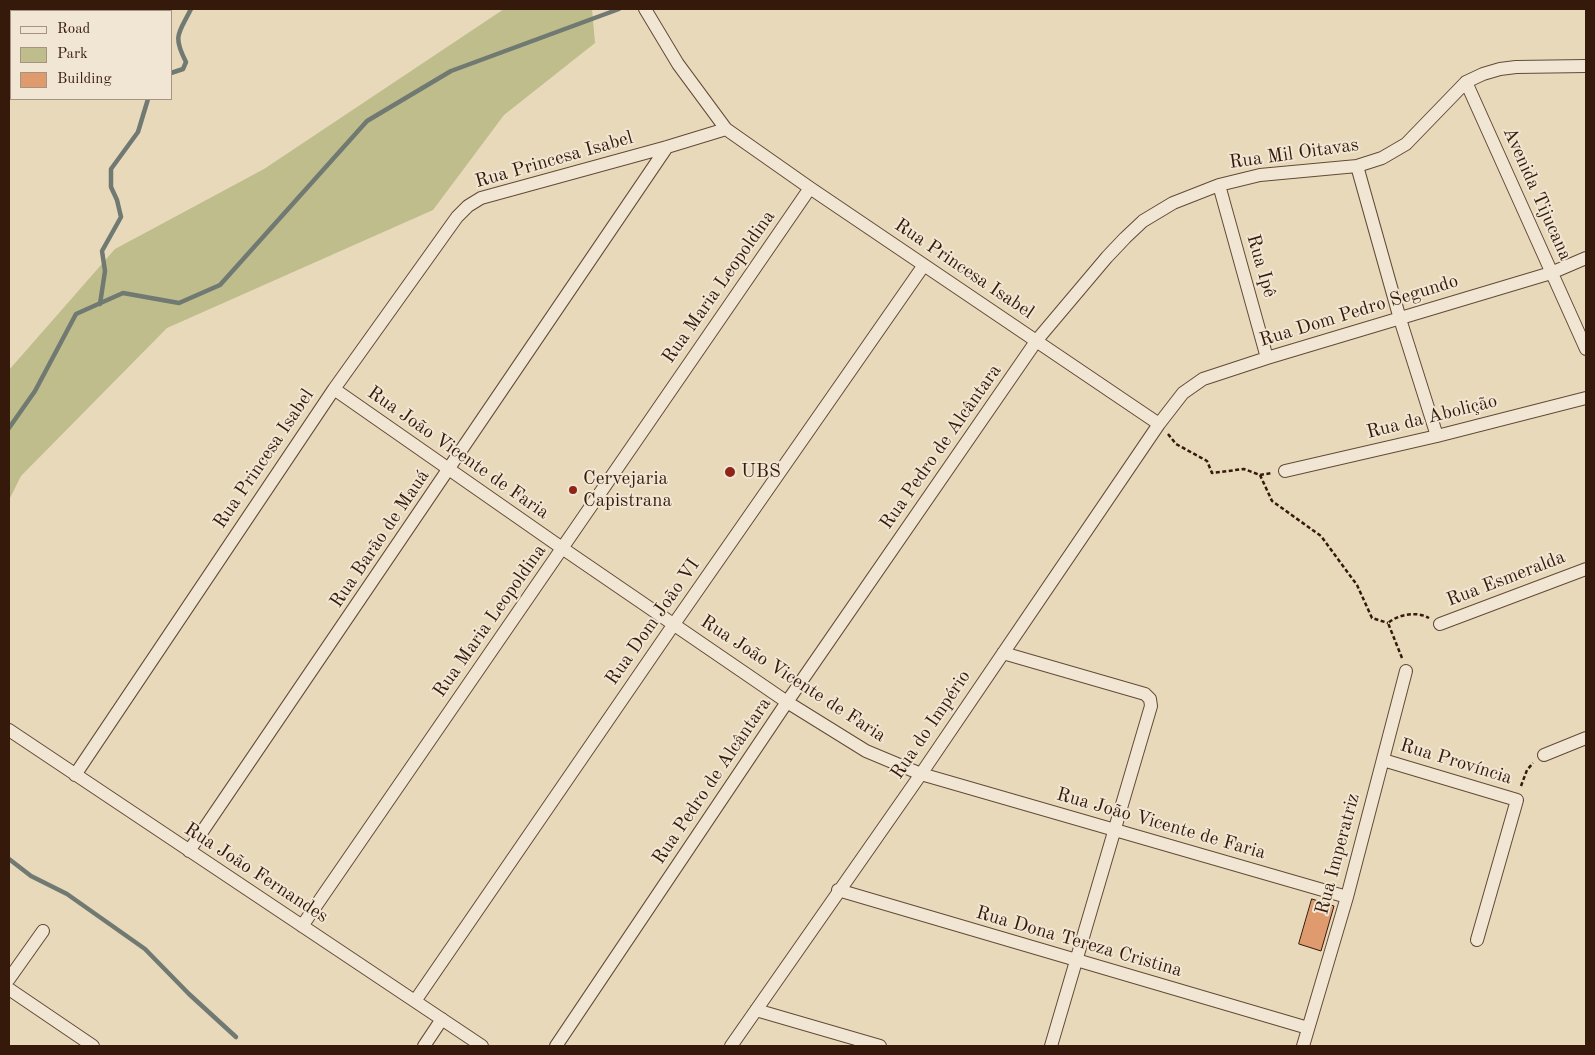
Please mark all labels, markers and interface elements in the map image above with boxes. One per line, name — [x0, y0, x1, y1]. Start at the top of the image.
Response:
legend — [10, 10, 172, 100]
text: Road — [57, 22, 90, 37]
text: Park — [57, 47, 88, 62]
text: Building — [57, 72, 112, 87]
street label: Avenida Tijucana — [1497, 124, 1577, 264]
street label: Rua Princesa Isabel — [472, 127, 636, 193]
street label: Rua Mil Oitavas — [1228, 134, 1360, 174]
street label: Rua Maria Leopoldina — [658, 206, 780, 368]
street label: Rua Princesa Isabel — [890, 214, 1038, 324]
street label: Rua Ipê — [1241, 232, 1281, 300]
street label: Rua Dom Pedro Segundo — [1257, 270, 1461, 352]
street label: Rua Pedro de Alcântara — [875, 360, 1007, 534]
street label: Rua João Vicente de Faria — [363, 382, 553, 524]
street label: Rua Princesa Isabel — [209, 385, 319, 533]
street label: Rua da Abolição — [1364, 390, 1500, 444]
place label: UBS — [741, 461, 781, 483]
marker: UBS — [723, 465, 737, 479]
street label: Rua Barão de Mauá — [325, 466, 435, 612]
place label: Cervejaria Capistrana — [583, 468, 672, 512]
marker: Cervejaria Capistrana — [567, 484, 579, 496]
street label: Rua Maria Leopoldina — [429, 540, 551, 702]
street label: Rua Esmeralda — [1443, 546, 1569, 612]
street label: Rua Dom João VI — [601, 554, 705, 690]
street label: Rua João Vicente de Faria — [696, 610, 890, 748]
street label: Rua do Império — [886, 666, 976, 784]
street label: Rua Pedro de Alcântara — [648, 693, 776, 869]
street label: Rua Província — [1397, 734, 1515, 790]
street label: Rua João Vicente de Faria — [1054, 783, 1268, 865]
street label: Rua Imperatriz — [1311, 791, 1365, 917]
street label: Rua João Fernandes — [180, 818, 332, 928]
street label: Rua Dona Tereza Cristina — [973, 902, 1185, 982]

